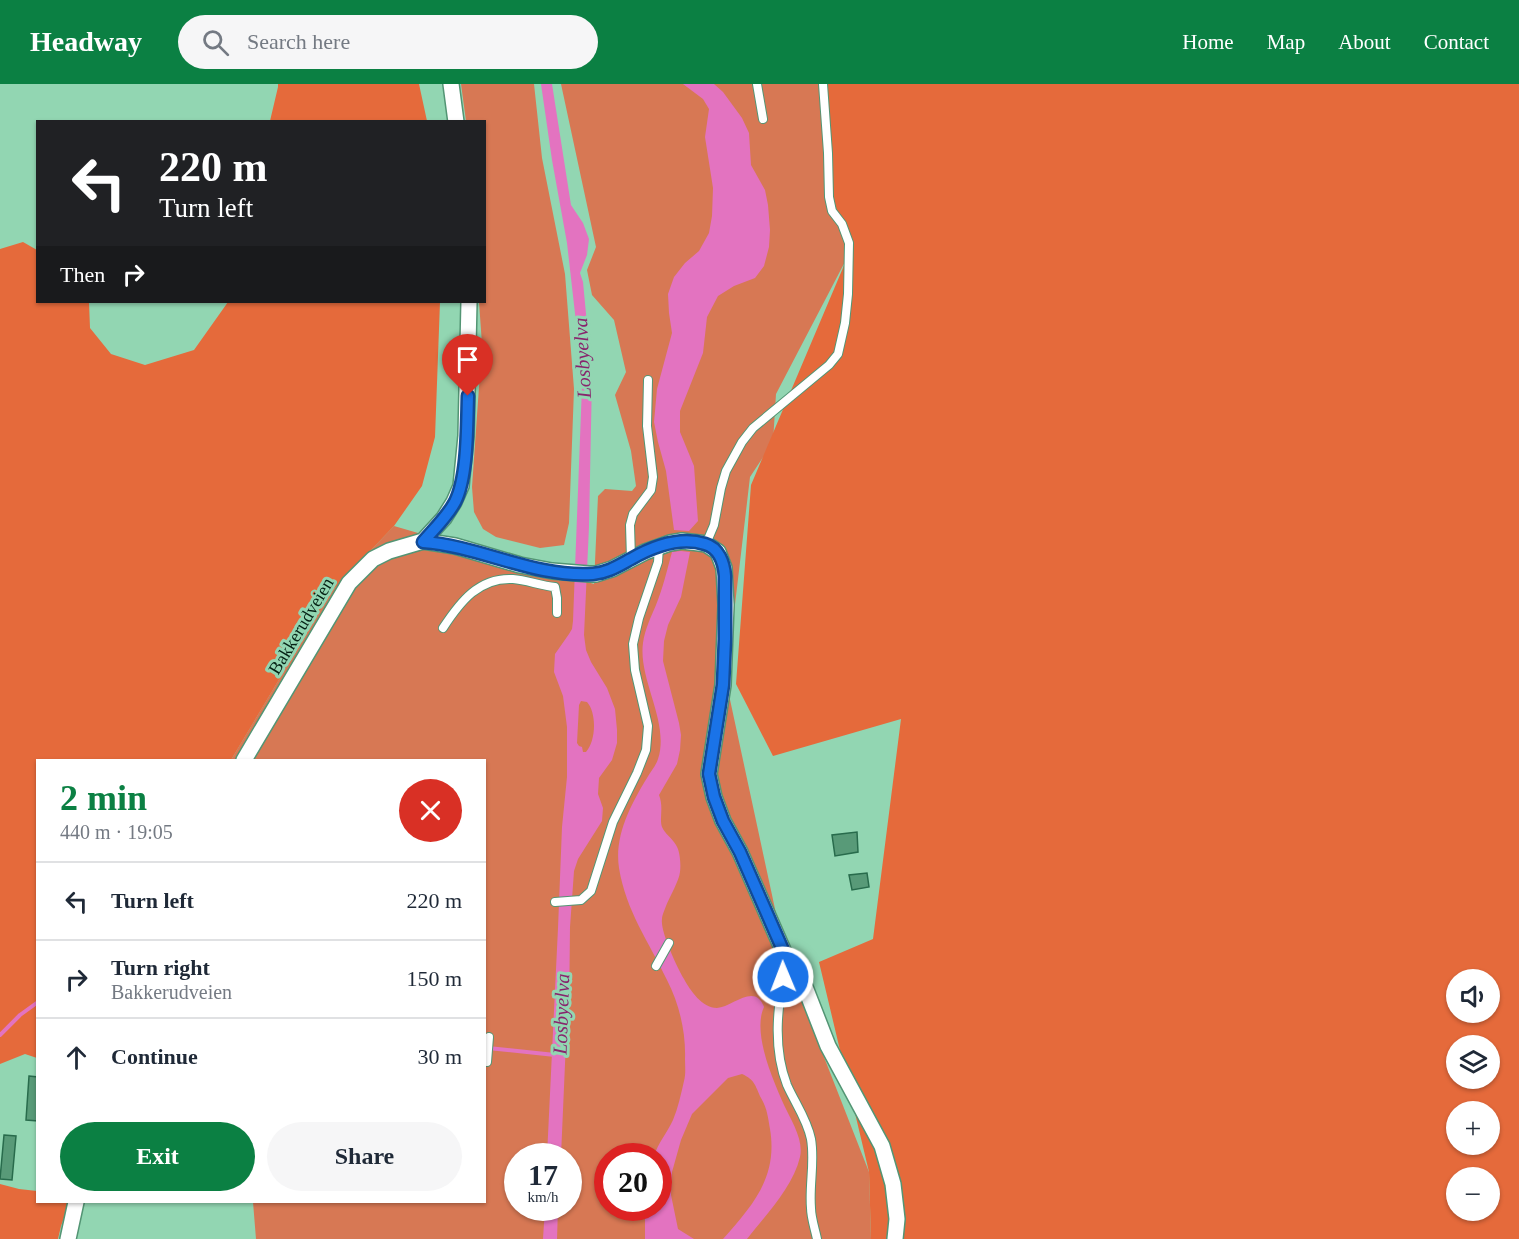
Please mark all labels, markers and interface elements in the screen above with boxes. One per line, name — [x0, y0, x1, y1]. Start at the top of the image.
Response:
search box — [178, 15, 598, 69]
text: Headway — [30, 26, 142, 57]
icon: search — [199, 26, 232, 59]
text: Search here — [247, 29, 350, 54]
text: Home — [1182, 30, 1234, 54]
text: Map — [1267, 30, 1305, 54]
text: About — [1338, 30, 1391, 54]
text: Contact — [1424, 30, 1489, 54]
icon: left — [60, 144, 138, 222]
text: 220 m — [159, 144, 268, 190]
text: Turn left — [159, 193, 253, 223]
icon: right — [117, 258, 150, 291]
text: Then — [60, 262, 105, 287]
water label: Losbyelva — [569, 317, 596, 400]
pin — [442, 334, 493, 396]
icon: arrive — [451, 343, 484, 376]
street label: Bakkerudveien — [264, 574, 338, 678]
text: 2 min — [60, 778, 147, 818]
button: close — [399, 779, 462, 842]
text: 440 m · 19:05 — [60, 821, 173, 843]
icon: left — [60, 885, 93, 918]
text: Turn left — [111, 888, 194, 913]
text: 220 m — [406, 888, 462, 913]
position arrow — [751, 945, 815, 1009]
text: Turn right — [111, 955, 210, 980]
icon: right — [60, 963, 93, 996]
text: 150 m — [406, 966, 462, 991]
map controls — [1446, 969, 1500, 1221]
button: sound — [1446, 969, 1500, 1023]
water label: Losbyelva — [549, 973, 574, 1056]
text: Bakkerudveien — [111, 981, 232, 1003]
button: layers — [1446, 1035, 1500, 1089]
icon: ahead — [60, 1041, 93, 1074]
text: Continue — [111, 1044, 198, 1069]
text: 30 m — [417, 1044, 462, 1069]
button: + — [1446, 1101, 1500, 1155]
button: Exit — [60, 1122, 255, 1191]
button: Share — [267, 1122, 462, 1191]
speed limit sign: 20 — [594, 1143, 672, 1221]
text: 17 — [528, 1158, 558, 1191]
button: − — [1446, 1167, 1500, 1221]
text: km/h — [528, 1189, 558, 1205]

